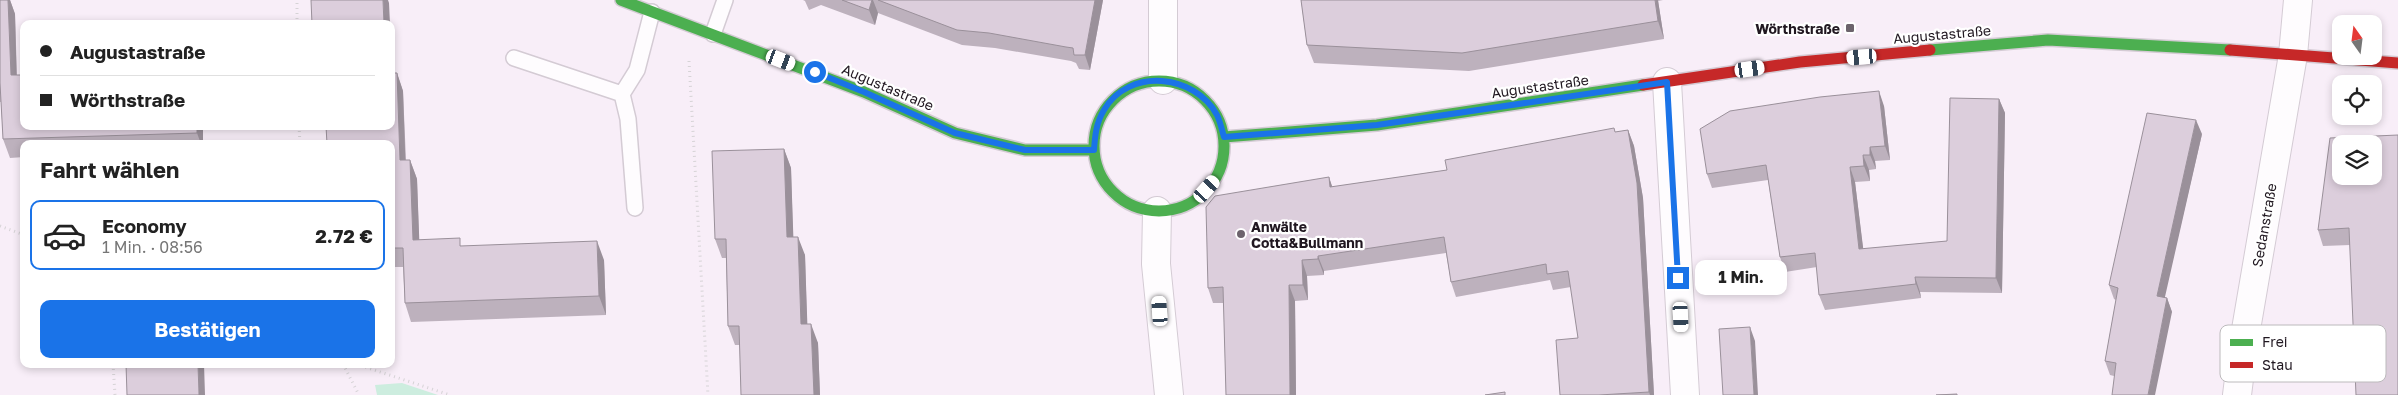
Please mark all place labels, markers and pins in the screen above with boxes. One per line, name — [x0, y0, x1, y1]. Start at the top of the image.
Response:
place label: Wörthstraße — [1755, 20, 1840, 37]
marker: Wörthstraße — [1844, 22, 1856, 34]
place label: Anwälte Cotta&Bullmann — [1251, 218, 1363, 251]
marker: Anwälte Cotta&Bullmann — [1235, 228, 1247, 240]

